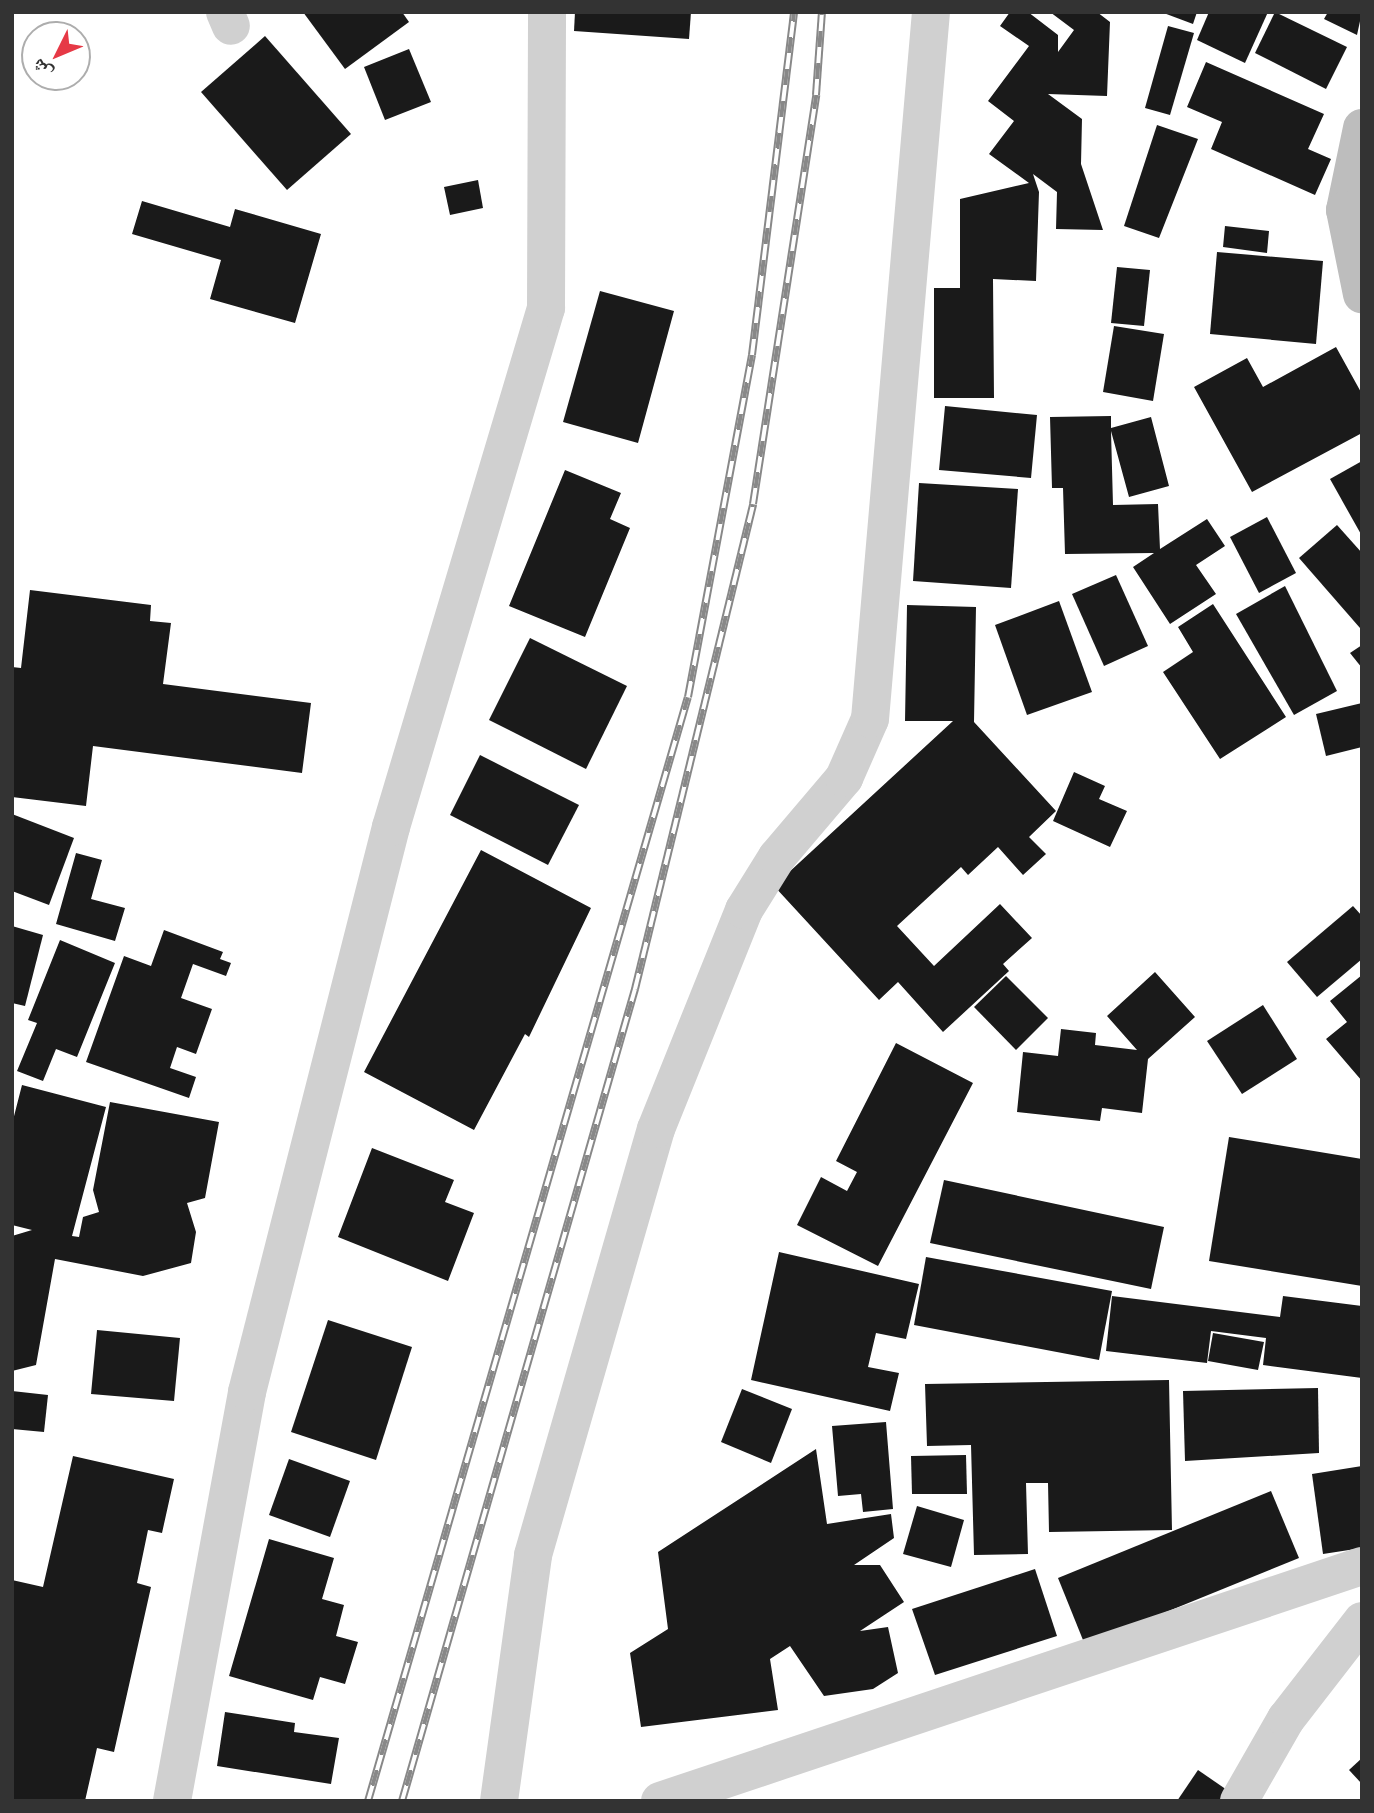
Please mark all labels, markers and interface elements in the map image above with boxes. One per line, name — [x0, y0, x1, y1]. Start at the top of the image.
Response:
north arrow — [21, 21, 91, 91]
text: ش — [26, 54, 57, 85]

